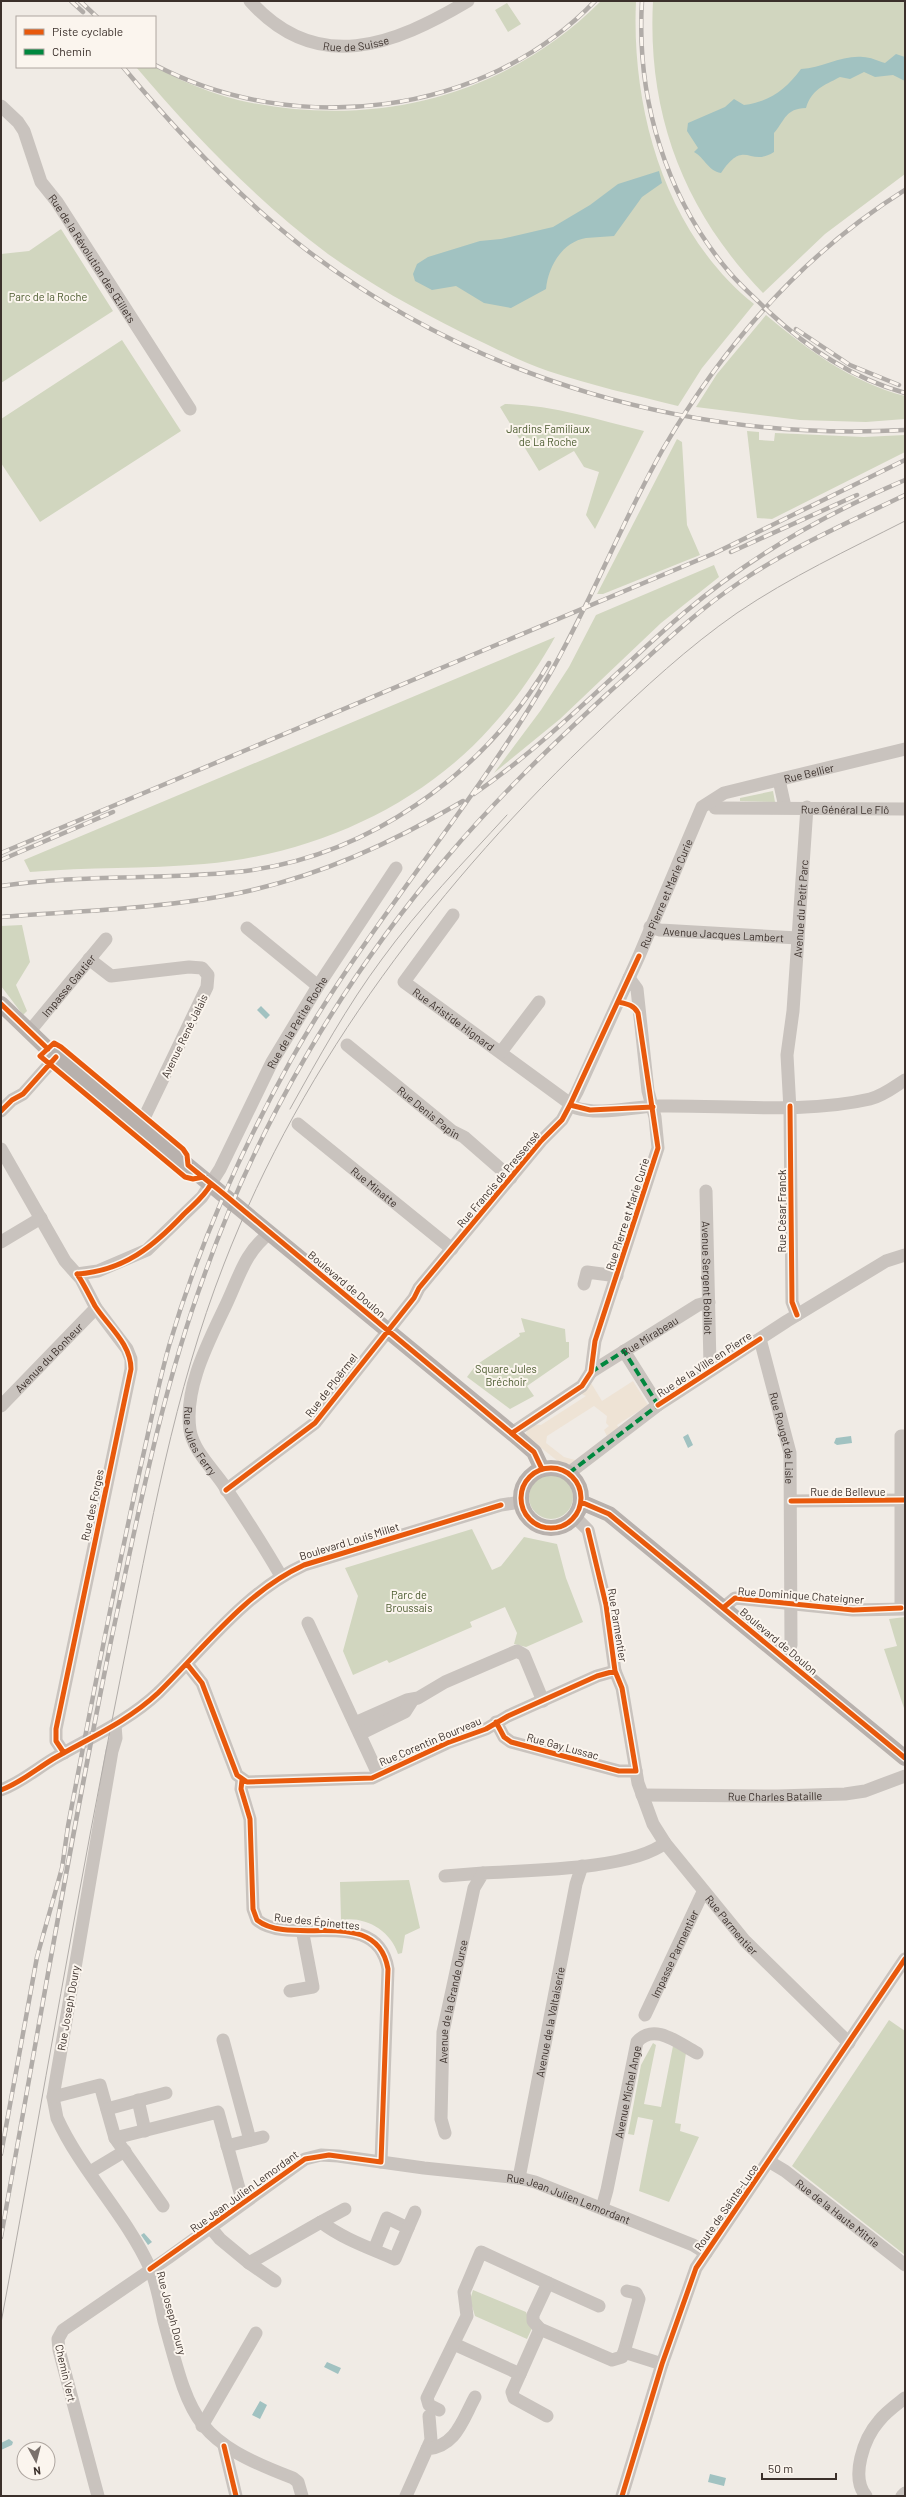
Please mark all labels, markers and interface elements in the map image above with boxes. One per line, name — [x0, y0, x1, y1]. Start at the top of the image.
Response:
legend — [16, 16, 156, 68]
text: Piste cyclable — [52, 24, 123, 38]
street label: Rue de Suisse — [322, 33, 391, 53]
text: Chemin — [52, 44, 92, 58]
street label: Rue de la Révolution des Œillets — [46, 191, 139, 325]
park label: Parc de la Roche — [9, 290, 87, 303]
park label: Jardins Familiaux de La Roche — [506, 422, 590, 448]
street label: Rue Bellier — [782, 760, 835, 785]
street label: Rue Général Le Flô — [801, 802, 889, 815]
street label: Rue Pierre et Marie Curie — [637, 837, 694, 950]
street label: Avenue du Petit Parc — [790, 859, 810, 958]
street label: Avenue Jacques Lambert — [663, 924, 784, 944]
street label: Impasse Gautier — [38, 951, 97, 1019]
street label: Rue de la Petite Roche — [263, 973, 330, 1070]
street label: Rue Aristide Hignard — [411, 984, 497, 1053]
street label: Avenue René Jalais — [158, 992, 210, 1080]
street label: Rue Denis Papin — [395, 1083, 463, 1141]
street label: Rue Francis de Pressensé — [454, 1128, 542, 1230]
street label: Rue Pierre et Marie Curie — [603, 1156, 651, 1272]
street label: Rue Minatte — [349, 1163, 401, 1209]
street label: Rue César Franck — [775, 1169, 788, 1253]
street label: Avenue Sergent Bobillot — [700, 1221, 716, 1335]
street label: Boulevard de Doulon — [306, 1248, 388, 1320]
street label: Rue Mirabeau — [619, 1313, 680, 1358]
street label: Avenue du Bonheur — [12, 1320, 85, 1395]
street label: Rue de la Ville en Pierre — [654, 1328, 754, 1400]
street label: Rue de Ploërmel — [302, 1351, 360, 1419]
park label: Square Jules Bréchoir — [475, 1362, 537, 1388]
street label: Rue Rouget de Lisle — [768, 1390, 797, 1484]
street label: Rue Jules Ferry — [183, 1406, 220, 1477]
street label: Rue des Forges — [78, 1468, 106, 1542]
street label: Rue de Bellevue — [810, 1485, 886, 1498]
street label: Boulevard Louis Millet — [297, 1520, 401, 1562]
street label: Rue Dominique Chateigner — [737, 1584, 865, 1606]
street label: Rue Parmentier — [606, 1587, 630, 1663]
park label: Parc de Broussais — [386, 1588, 432, 1614]
street label: Boulevard de Doulon — [738, 1605, 820, 1677]
street label: Rue Corentin Bourveau — [377, 1714, 483, 1768]
street label: Rue Gay Lussac — [526, 1730, 601, 1762]
street label: Rue Charles Bataille — [728, 1788, 823, 1803]
street label: Rue Parmentier — [703, 1892, 761, 1957]
street label: Impasse Parmentier — [648, 1907, 700, 2000]
street label: Rue des Épinettes — [274, 1910, 360, 1932]
street label: Avenue de la Grande Ourse — [436, 1938, 469, 2064]
street label: Rue Joseph Doury — [54, 1964, 82, 2052]
street label: Avenue de la Valtaiserie — [532, 1966, 566, 2078]
street label: Avenue Michel Ange — [611, 2044, 643, 2139]
street label: Rue Jean Julien Lemordant — [187, 2147, 301, 2235]
street label: Route de Sainte-Luce — [691, 2161, 761, 2253]
street label: Rue Jean Julien Lemordant — [506, 2170, 632, 2226]
street label: Rue de la Haute Mitrie — [794, 2176, 883, 2250]
street label: Rue Joseph Doury — [155, 2270, 189, 2356]
street label: Chemin Vert — [53, 2343, 79, 2403]
north arrow — [16, 2441, 56, 2481]
scale bar — [762, 2455, 836, 2481]
text: 50 m — [768, 2461, 793, 2475]
text: N — [33, 2465, 42, 2478]

